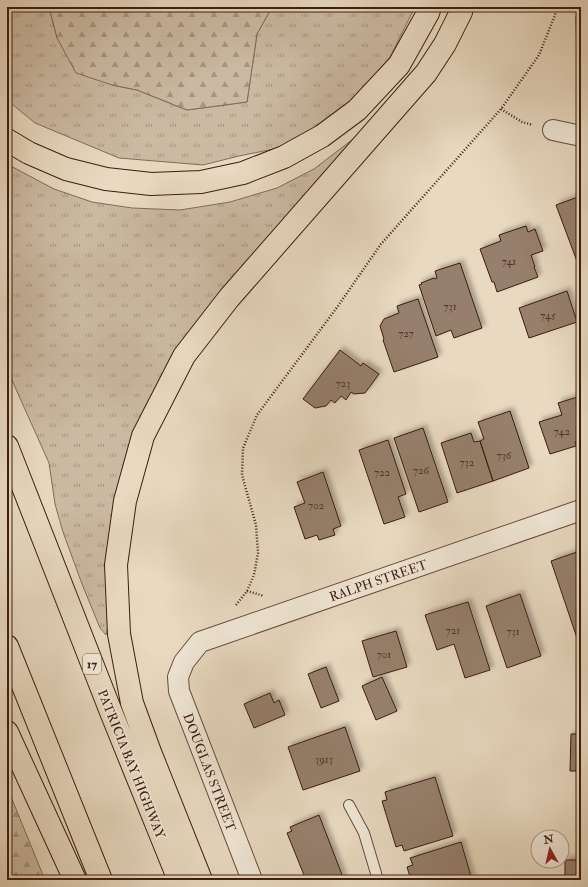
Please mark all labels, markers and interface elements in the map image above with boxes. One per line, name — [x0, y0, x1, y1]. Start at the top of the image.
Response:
house number: 741 — [502, 255, 516, 268]
house number: 731 — [443, 300, 457, 313]
house number: 745 — [540, 309, 556, 322]
house number: 727 — [398, 327, 414, 340]
house number: 723 — [336, 377, 350, 390]
house number: 742 — [554, 425, 571, 438]
house number: 736 — [497, 449, 513, 462]
house number: 732 — [460, 456, 475, 469]
house number: 726 — [413, 464, 431, 477]
house number: 722 — [374, 466, 391, 479]
house number: 702 — [308, 499, 325, 512]
street label: RALPH STREET — [327, 557, 430, 605]
house number: 721 — [446, 624, 460, 637]
house number: 731 — [506, 625, 520, 638]
house number: 701 — [377, 648, 391, 661]
road number: 17 — [83, 654, 101, 674]
street label: PATRICIA BAY HIGHWAY — [94, 687, 169, 842]
street label: DOUGLAS STREET — [179, 711, 239, 834]
house number: 3913 — [315, 753, 333, 766]
north arrow — [530, 829, 570, 869]
text: N — [542, 832, 556, 847]

